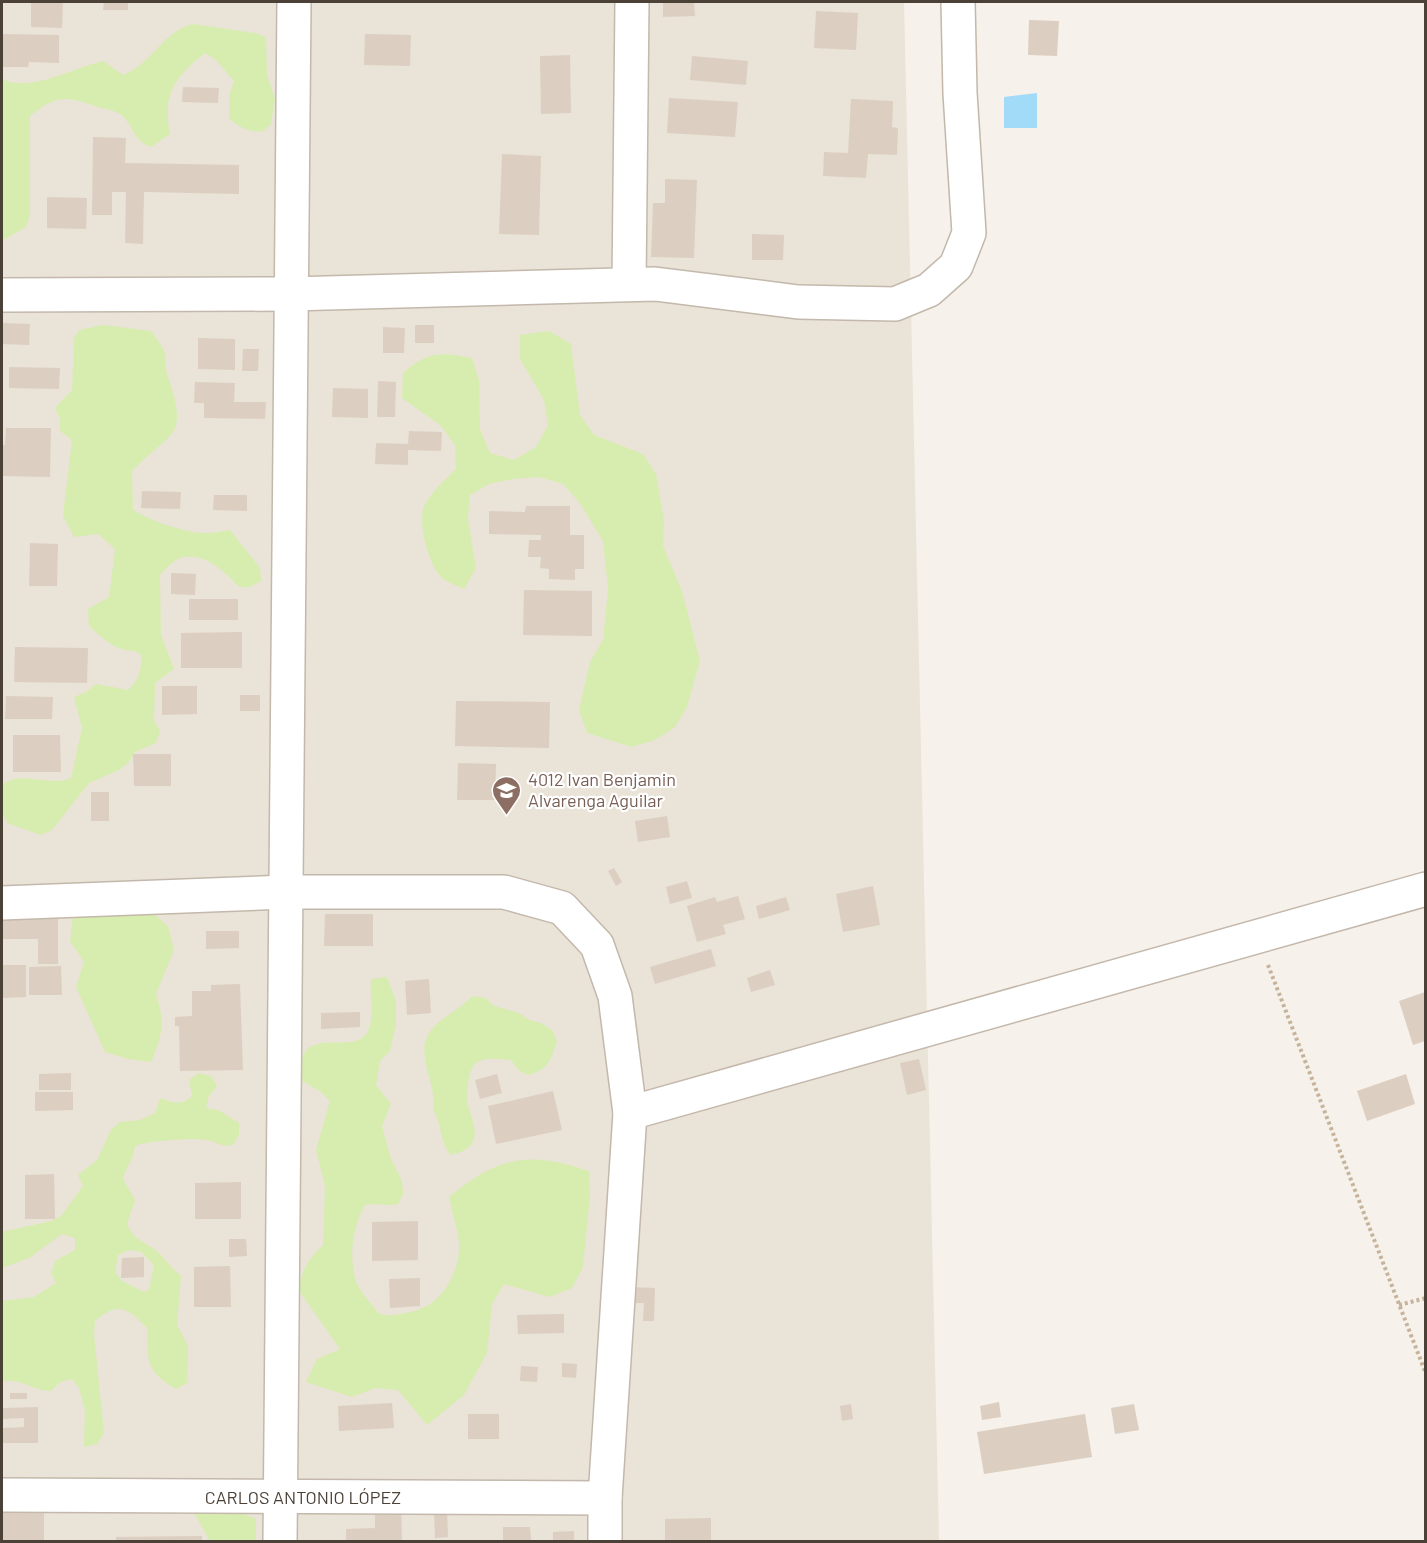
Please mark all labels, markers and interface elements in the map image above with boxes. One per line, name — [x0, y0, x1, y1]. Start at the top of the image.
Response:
place label: 4012 Ivan Benjamin Alvarenga Aguilar — [528, 768, 676, 811]
school or university icon: 4012 Ivan Benjamin Alvarenga Aguilar — [491, 774, 523, 816]
street label: CARLOS ANTONIO LÓPEZ — [205, 1486, 401, 1508]

